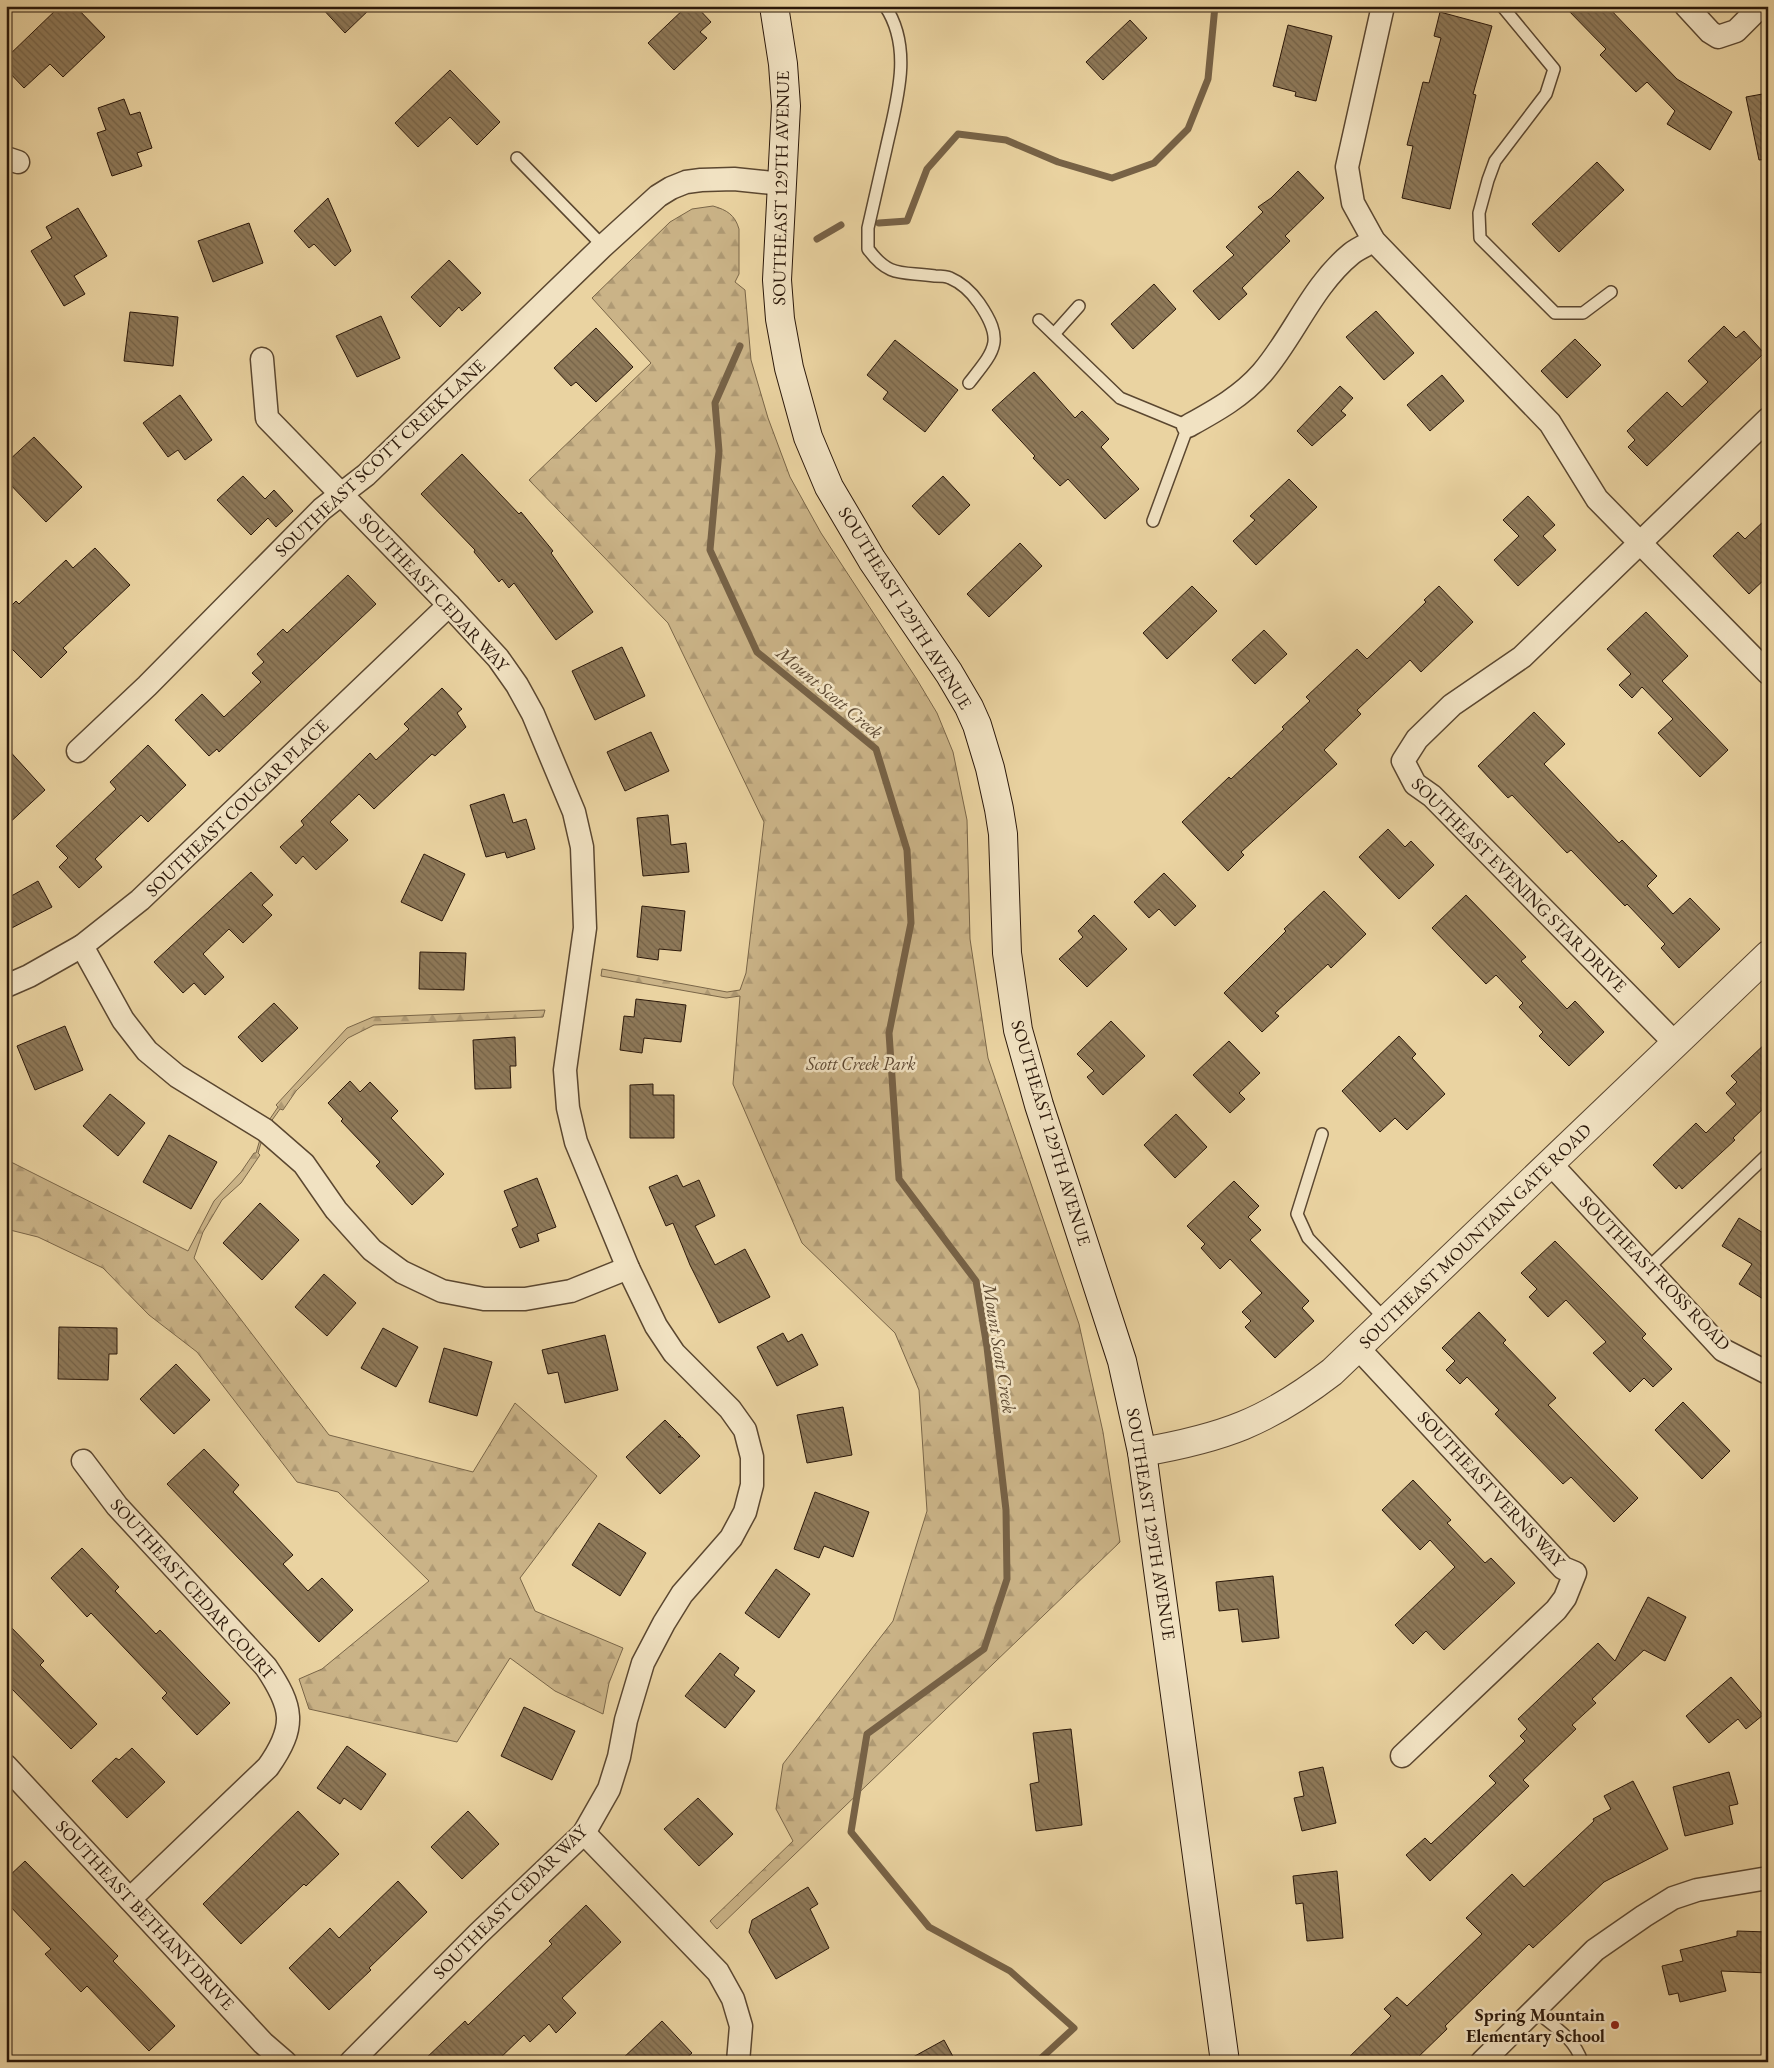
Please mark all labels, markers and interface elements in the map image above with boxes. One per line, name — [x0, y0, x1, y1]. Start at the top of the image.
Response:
street label: SOUTHEAST 129TH AVENUE — [767, 70, 794, 306]
street label: SOUTHEAST SCOTT CREEK LANE — [269, 354, 490, 562]
street label: SOUTHEAST 129TH AVENUE — [833, 502, 977, 713]
street label: SOUTHEAST CEDAR WAY — [355, 507, 515, 677]
water label: Mount Scott Creek — [770, 640, 888, 745]
street label: SOUTHEAST COUGAR PLACE — [140, 714, 333, 901]
street label: SOUTHEAST EVENING STAR DRIVE — [1407, 772, 1632, 997]
street label: SOUTHEAST 129TH AVENUE — [1006, 1017, 1097, 1248]
park label: Scott Creek Park — [805, 1052, 916, 1075]
street label: SOUTHEAST MOUNTAIN GATE ROAD — [1353, 1118, 1596, 1353]
street label: SOUTHEAST ROSS ROAD — [1575, 1190, 1736, 1355]
water label: Mount Scott Creek — [977, 1280, 1022, 1415]
street label: SOUTHEAST 129TH AVENUE — [1122, 1406, 1181, 1642]
street label: SOUTHEAST VERNS WAY — [1413, 1406, 1571, 1573]
street label: SOUTHEAST CEDAR COURT — [106, 1493, 282, 1685]
street label: SOUTHEAST BETHANY DRIVE — [51, 1815, 240, 2014]
street label: SOUTHEAST CEDAR WAY — [428, 1818, 593, 1984]
place label: Spring Mountain Elementary School — [1466, 2003, 1605, 2047]
marker: Spring Mountain Elementary School — [1609, 2019, 1621, 2031]

